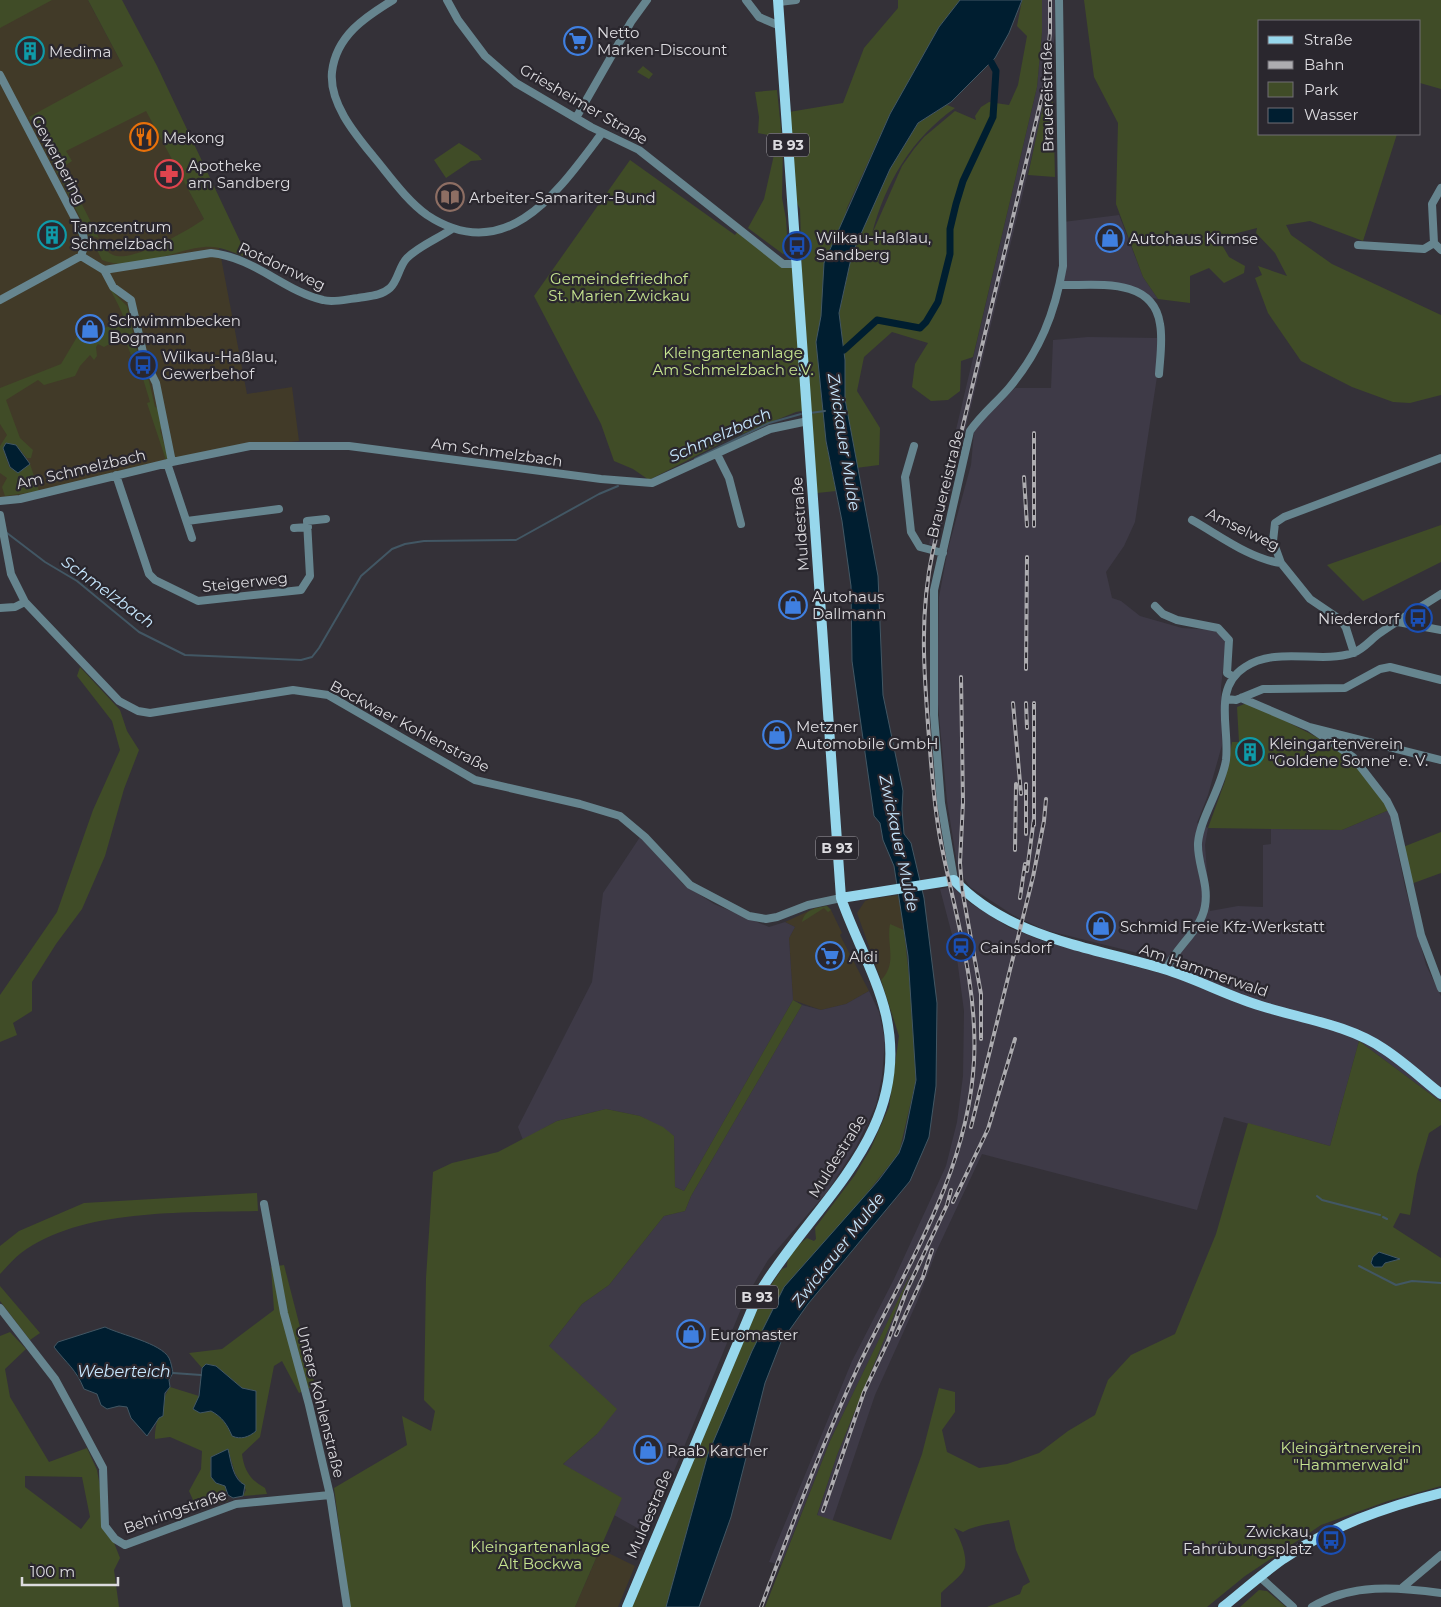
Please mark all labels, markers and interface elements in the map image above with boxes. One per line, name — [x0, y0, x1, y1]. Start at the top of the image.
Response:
legend — [1258, 20, 1421, 135]
place label: Netto Marken-Discount — [597, 23, 727, 59]
supermarket icon: Netto Marken-Discount — [563, 26, 593, 56]
text: Straße — [1304, 30, 1353, 49]
building icon: Medima — [15, 36, 45, 66]
place label: Medima — [49, 42, 111, 61]
street label: Brauereistraße — [1037, 42, 1057, 152]
text: Bahn — [1304, 55, 1344, 74]
street label: Griesheimer Straße — [517, 60, 651, 148]
text: Park — [1304, 80, 1338, 99]
text: Wasser — [1304, 105, 1358, 124]
street label: Gewerbering — [28, 112, 90, 208]
restaurant icon: Mekong — [129, 122, 159, 152]
place label: Mekong — [163, 128, 225, 147]
road number: B 93 — [767, 134, 809, 156]
place label: Apotheke am Sandberg — [188, 156, 290, 192]
pharmacy icon: Apotheke am Sandberg — [154, 159, 184, 189]
library icon: Arbeiter-Samariter-Bund — [435, 182, 465, 212]
place label: Arbeiter-Samariter-Bund — [469, 188, 656, 207]
place label: Tanzcentrum Schmelzbach — [71, 217, 173, 253]
building icon: Tanzcentrum Schmelzbach — [37, 220, 67, 250]
shop icon: Autohaus Kirmse — [1095, 223, 1125, 253]
place label: Wilkau-Haßlau, Sandberg — [816, 228, 931, 264]
place label: Autohaus Kirmse — [1129, 229, 1258, 248]
bus stop icon: Wilkau-Haßlau, Sandberg — [782, 231, 812, 261]
street label: Rotdornweg — [235, 238, 329, 294]
park label: Gemeindefriedhof St. Marien Zwickau — [548, 269, 690, 305]
place label: Schwimmbecken Bogmann — [109, 311, 241, 347]
shop icon: Schwimmbecken Bogmann — [75, 314, 105, 344]
park label: Kleingartenanlage Am Schmelzbach e.V. — [652, 343, 814, 379]
place label: Wilkau-Haßlau, Gewerbehof — [162, 347, 277, 383]
bus stop icon: Wilkau-Haßlau, Gewerbehof — [128, 350, 158, 380]
water label: Zwickauer Mulde — [824, 371, 864, 512]
water label: Schmelzbach — [666, 404, 774, 466]
street label: Brauereistraße — [922, 428, 968, 540]
street label: Am Schmelzbach — [430, 433, 564, 471]
street label: Am Schmelzbach — [14, 445, 148, 493]
street label: Muldestraße — [787, 476, 813, 572]
street label: Amselweg — [1203, 503, 1283, 555]
water label: Schmelzbach — [58, 552, 158, 632]
street label: Steigerweg — [201, 568, 289, 596]
place label: Autohaus Dallmann — [812, 587, 886, 623]
shop icon: Autohaus Dallmann — [778, 590, 808, 620]
bus stop icon: Niederdorf — [1403, 603, 1433, 633]
place label: Niederdorf — [1318, 609, 1400, 628]
street label: Bockwaer Kohlenstraße — [327, 676, 493, 776]
place label: Metzner Automobile GmbH — [796, 717, 938, 753]
shop icon: Metzner Automobile GmbH — [762, 720, 792, 750]
place label: Kleingartenverein "Goldene Sonne" e. V. — [1269, 734, 1428, 770]
building icon: Kleingartenverein "Goldene Sonne" e. V. — [1235, 737, 1265, 767]
water label: Zwickauer Mulde — [875, 772, 923, 913]
road number: B 93 — [816, 836, 858, 860]
shop icon: Schmid Freie Kfz-Werkstatt — [1086, 911, 1116, 941]
place label: Schmid Freie Kfz-Werkstatt — [1120, 917, 1325, 936]
station icon: Cainsdorf — [946, 932, 976, 962]
place label: Cainsdorf — [980, 938, 1052, 957]
street label: Am Hammerwald — [1137, 939, 1271, 1001]
supermarket icon: Aldi — [815, 941, 845, 971]
place label: Aldi — [849, 947, 878, 966]
street label: Muldestraße — [804, 1111, 870, 1201]
water label: Zwickauer Mulde — [787, 1189, 888, 1312]
road number: B 93 — [736, 1285, 778, 1308]
shop icon: Euromaster — [676, 1319, 706, 1349]
street label: Untere Kohlenstraße — [293, 1324, 349, 1480]
place label: Euromaster — [710, 1325, 798, 1344]
water label: Weberteich — [77, 1362, 171, 1381]
shop icon: Raab Karcher — [633, 1435, 663, 1465]
park label: Kleingärtnerverein "Hammerwald" — [1281, 1438, 1421, 1474]
place label: Raab Karcher — [667, 1441, 768, 1460]
street label: Muldestraße — [622, 1467, 676, 1561]
street label: Behringstraße — [121, 1485, 229, 1537]
place label: Zwickau, Fahrübungsplatz — [1183, 1522, 1312, 1558]
bus stop icon: Zwickau, Fahrübungsplatz — [1316, 1525, 1346, 1555]
park label: Kleingartenanlage Alt Bockwa — [470, 1537, 610, 1573]
scale bar — [22, 1554, 119, 1586]
text: 100 m — [30, 1562, 75, 1581]

